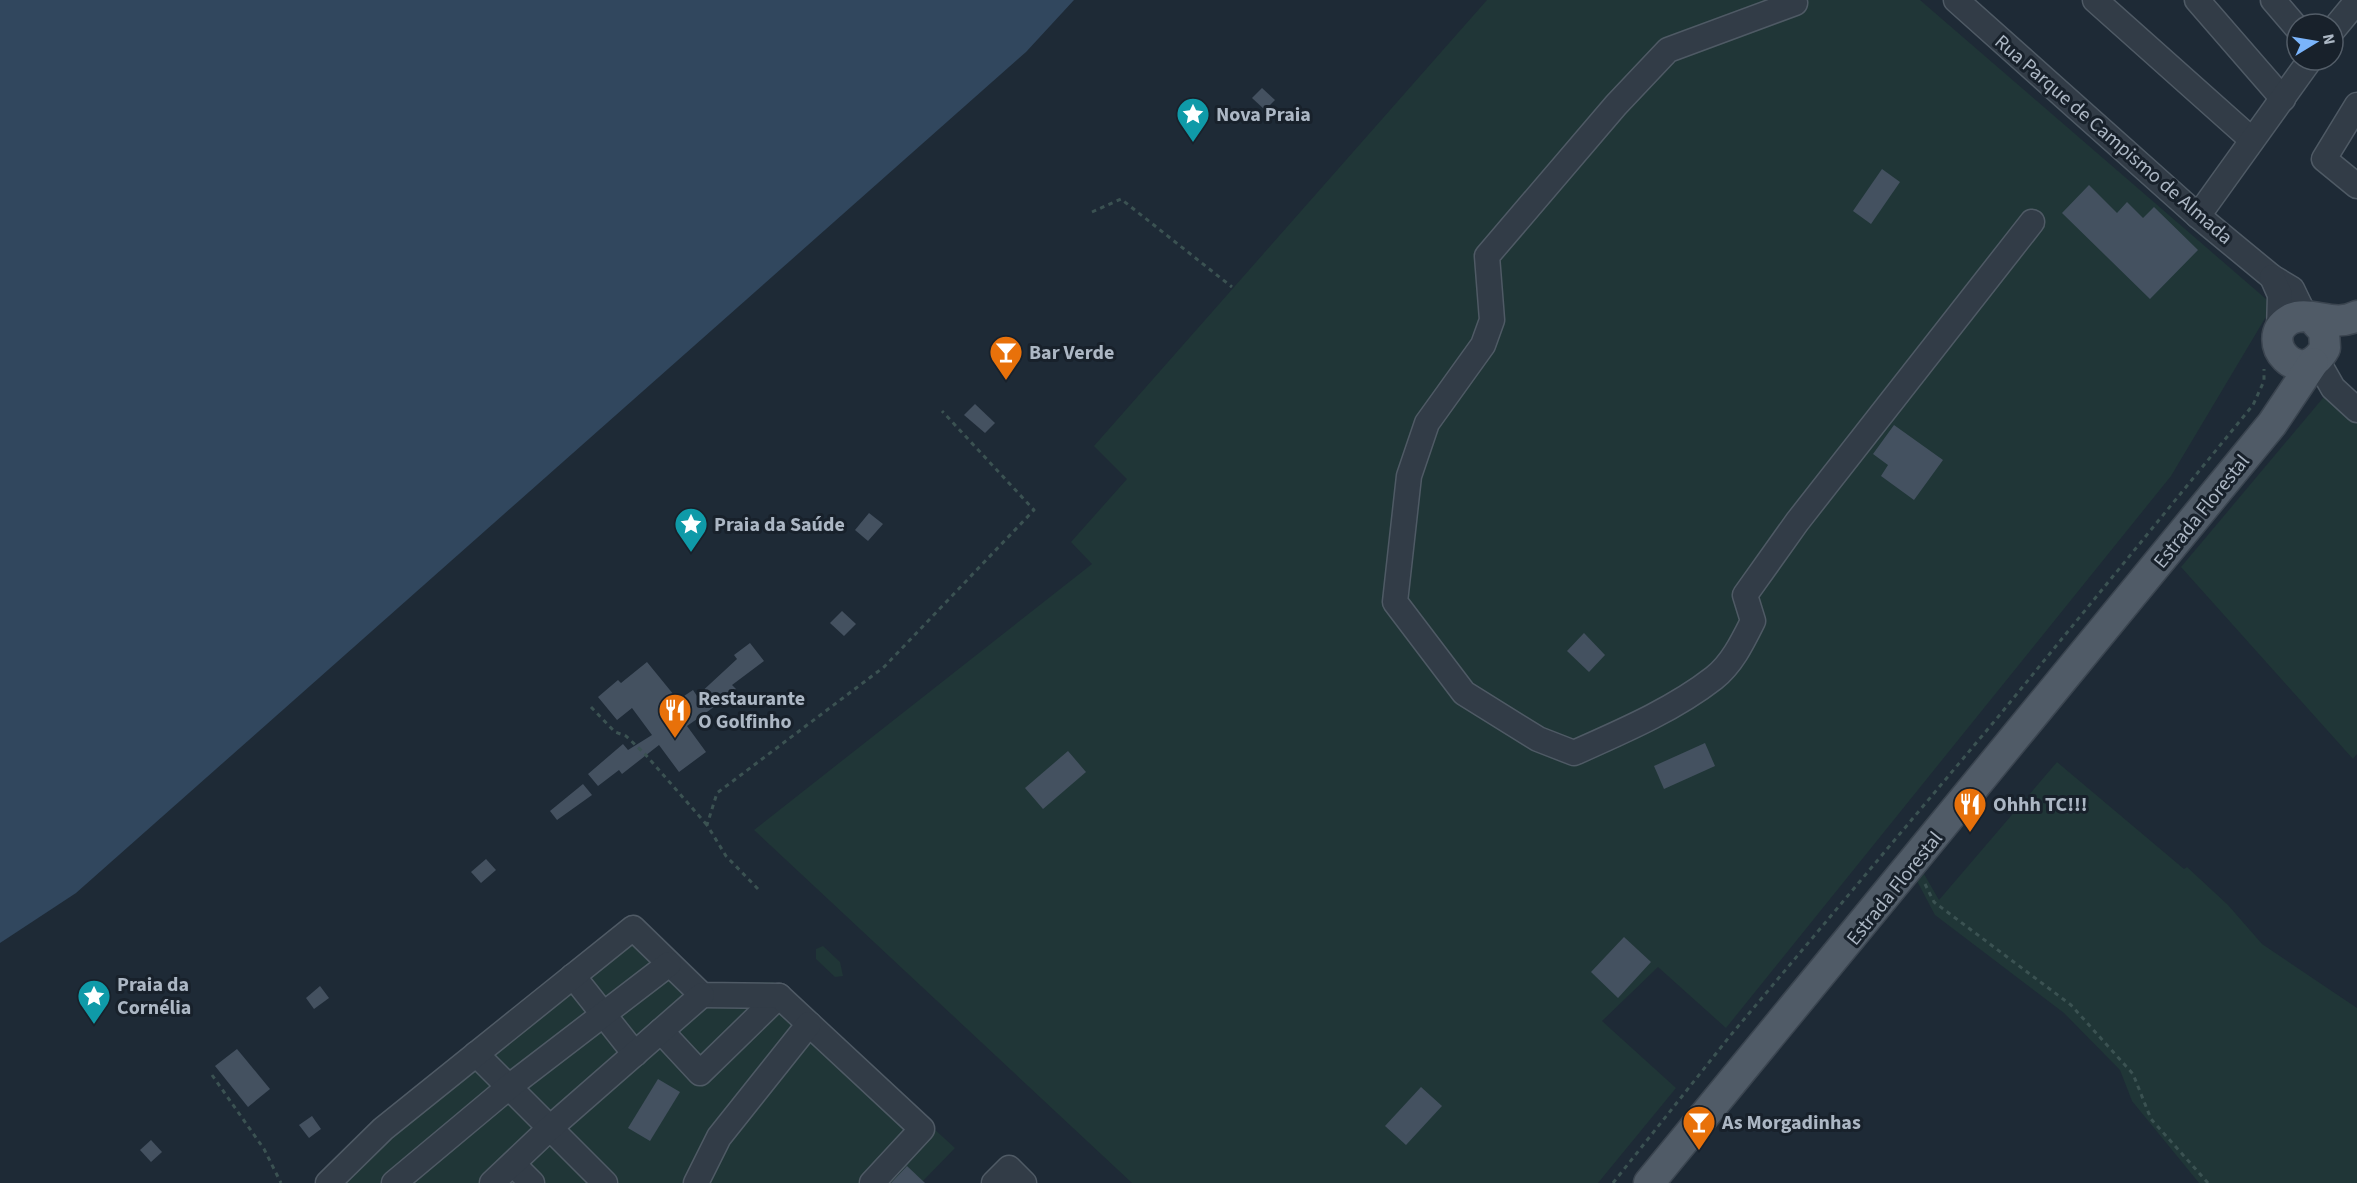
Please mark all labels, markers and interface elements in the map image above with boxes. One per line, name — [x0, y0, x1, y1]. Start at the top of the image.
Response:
north arrow — [2285, 12, 2345, 72]
street label: Rua Parque de Campismo de Almada — [1988, 28, 2238, 251]
text: N — [2317, 32, 2341, 47]
place icon: Nova Praia — [1175, 96, 1211, 143]
place label: Nova Praia — [1216, 101, 1311, 129]
bar icon: Bar Verde — [988, 334, 1024, 381]
place label: Bar Verde — [1029, 339, 1114, 367]
street label: Estrada Florestal — [2147, 449, 2256, 574]
place icon: Praia da Saúde — [673, 506, 709, 553]
place label: Praia da Saúde — [714, 511, 845, 539]
place label: Restaurante O Golfinho — [698, 685, 805, 736]
restaurant icon: Restaurante O Golfinho — [657, 692, 693, 739]
restaurant icon: Ohhh TC!!! — [1952, 786, 1988, 833]
place label: Ohhh TC!!! — [1993, 791, 2088, 819]
street label: Estrada Florestal — [1840, 826, 1949, 951]
place label: Praia da Cornélia — [117, 971, 191, 1022]
place icon: Praia da Cornélia — [76, 978, 112, 1025]
bar icon: As Morgadinhas — [1681, 1104, 1717, 1151]
place label: As Morgadinhas — [1721, 1109, 1861, 1137]

